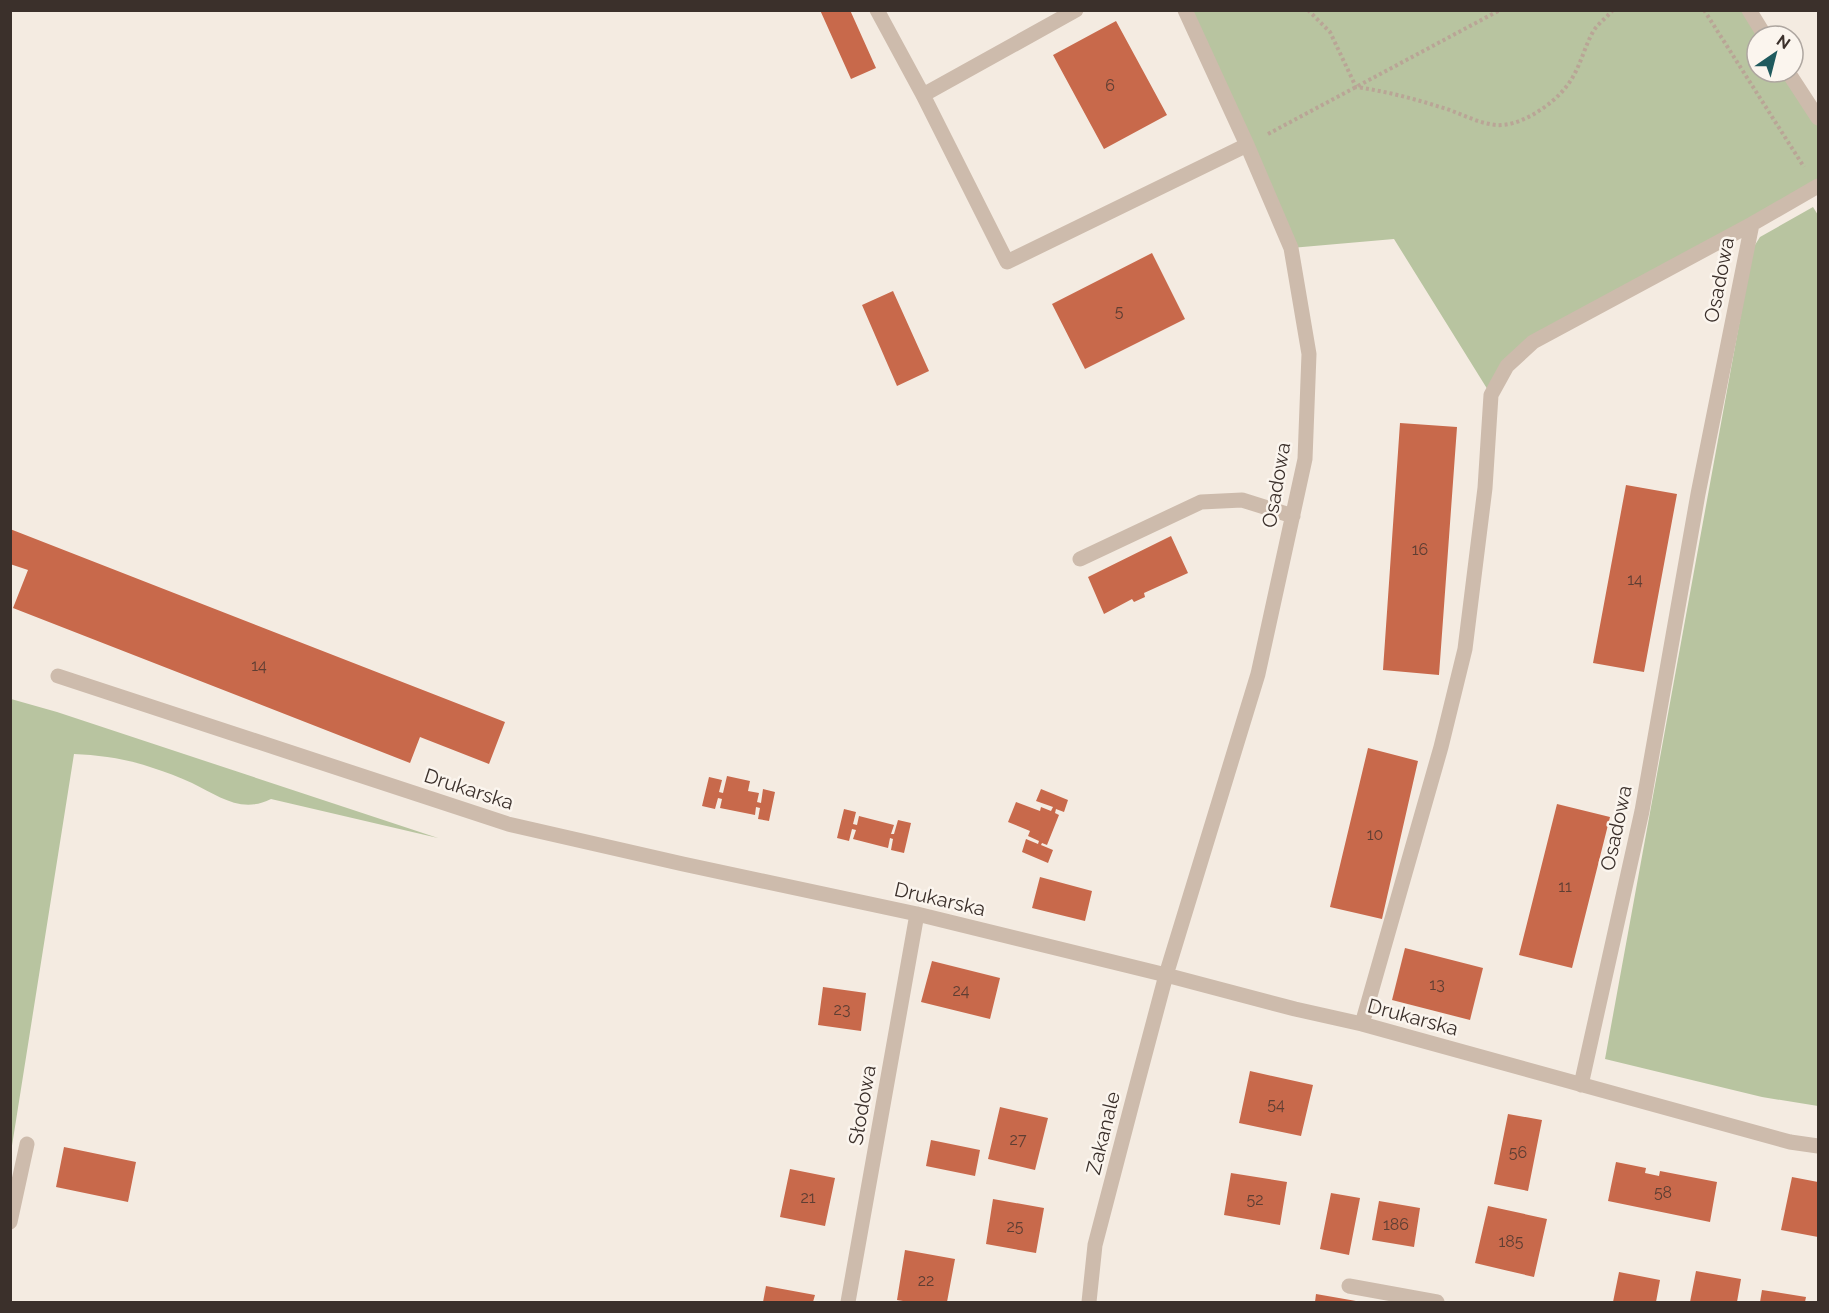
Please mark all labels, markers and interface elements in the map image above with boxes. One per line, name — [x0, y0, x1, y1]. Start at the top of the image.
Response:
north arrow — [1745, 24, 1805, 84]
text: N — [1773, 31, 1794, 53]
house number: 6 — [1105, 76, 1115, 95]
street label: Osadowa — [1699, 235, 1739, 325]
house number: 5 — [1115, 302, 1124, 321]
street label: Osadowa — [1257, 440, 1295, 530]
house number: 16 — [1412, 540, 1428, 559]
house number: 14 — [1627, 570, 1643, 589]
house number: 14 — [251, 656, 267, 675]
street label: Drukarska — [421, 763, 517, 815]
street label: Osadowa — [1595, 783, 1637, 873]
house number: 10 — [1367, 825, 1383, 844]
street label: Drukarska — [892, 877, 988, 921]
house number: 11 — [1558, 877, 1572, 896]
house number: 13 — [1429, 975, 1445, 994]
house number: 24 — [952, 981, 970, 1000]
street label: Drukarska — [1365, 993, 1461, 1041]
house number: 23 — [834, 1000, 850, 1019]
street label: Słodowa — [843, 1063, 881, 1147]
street label: Zakanale — [1081, 1089, 1125, 1177]
house number: 54 — [1267, 1095, 1285, 1114]
house number: 27 — [1010, 1130, 1027, 1149]
house number: 56 — [1509, 1143, 1527, 1162]
house number: 58 — [1654, 1183, 1672, 1202]
house number: 21 — [800, 1188, 816, 1207]
house number: 52 — [1246, 1190, 1264, 1209]
house number: 186 — [1383, 1215, 1409, 1234]
house number: 25 — [1006, 1217, 1024, 1236]
house number: 185 — [1498, 1232, 1524, 1251]
house number: 22 — [918, 1271, 934, 1290]

